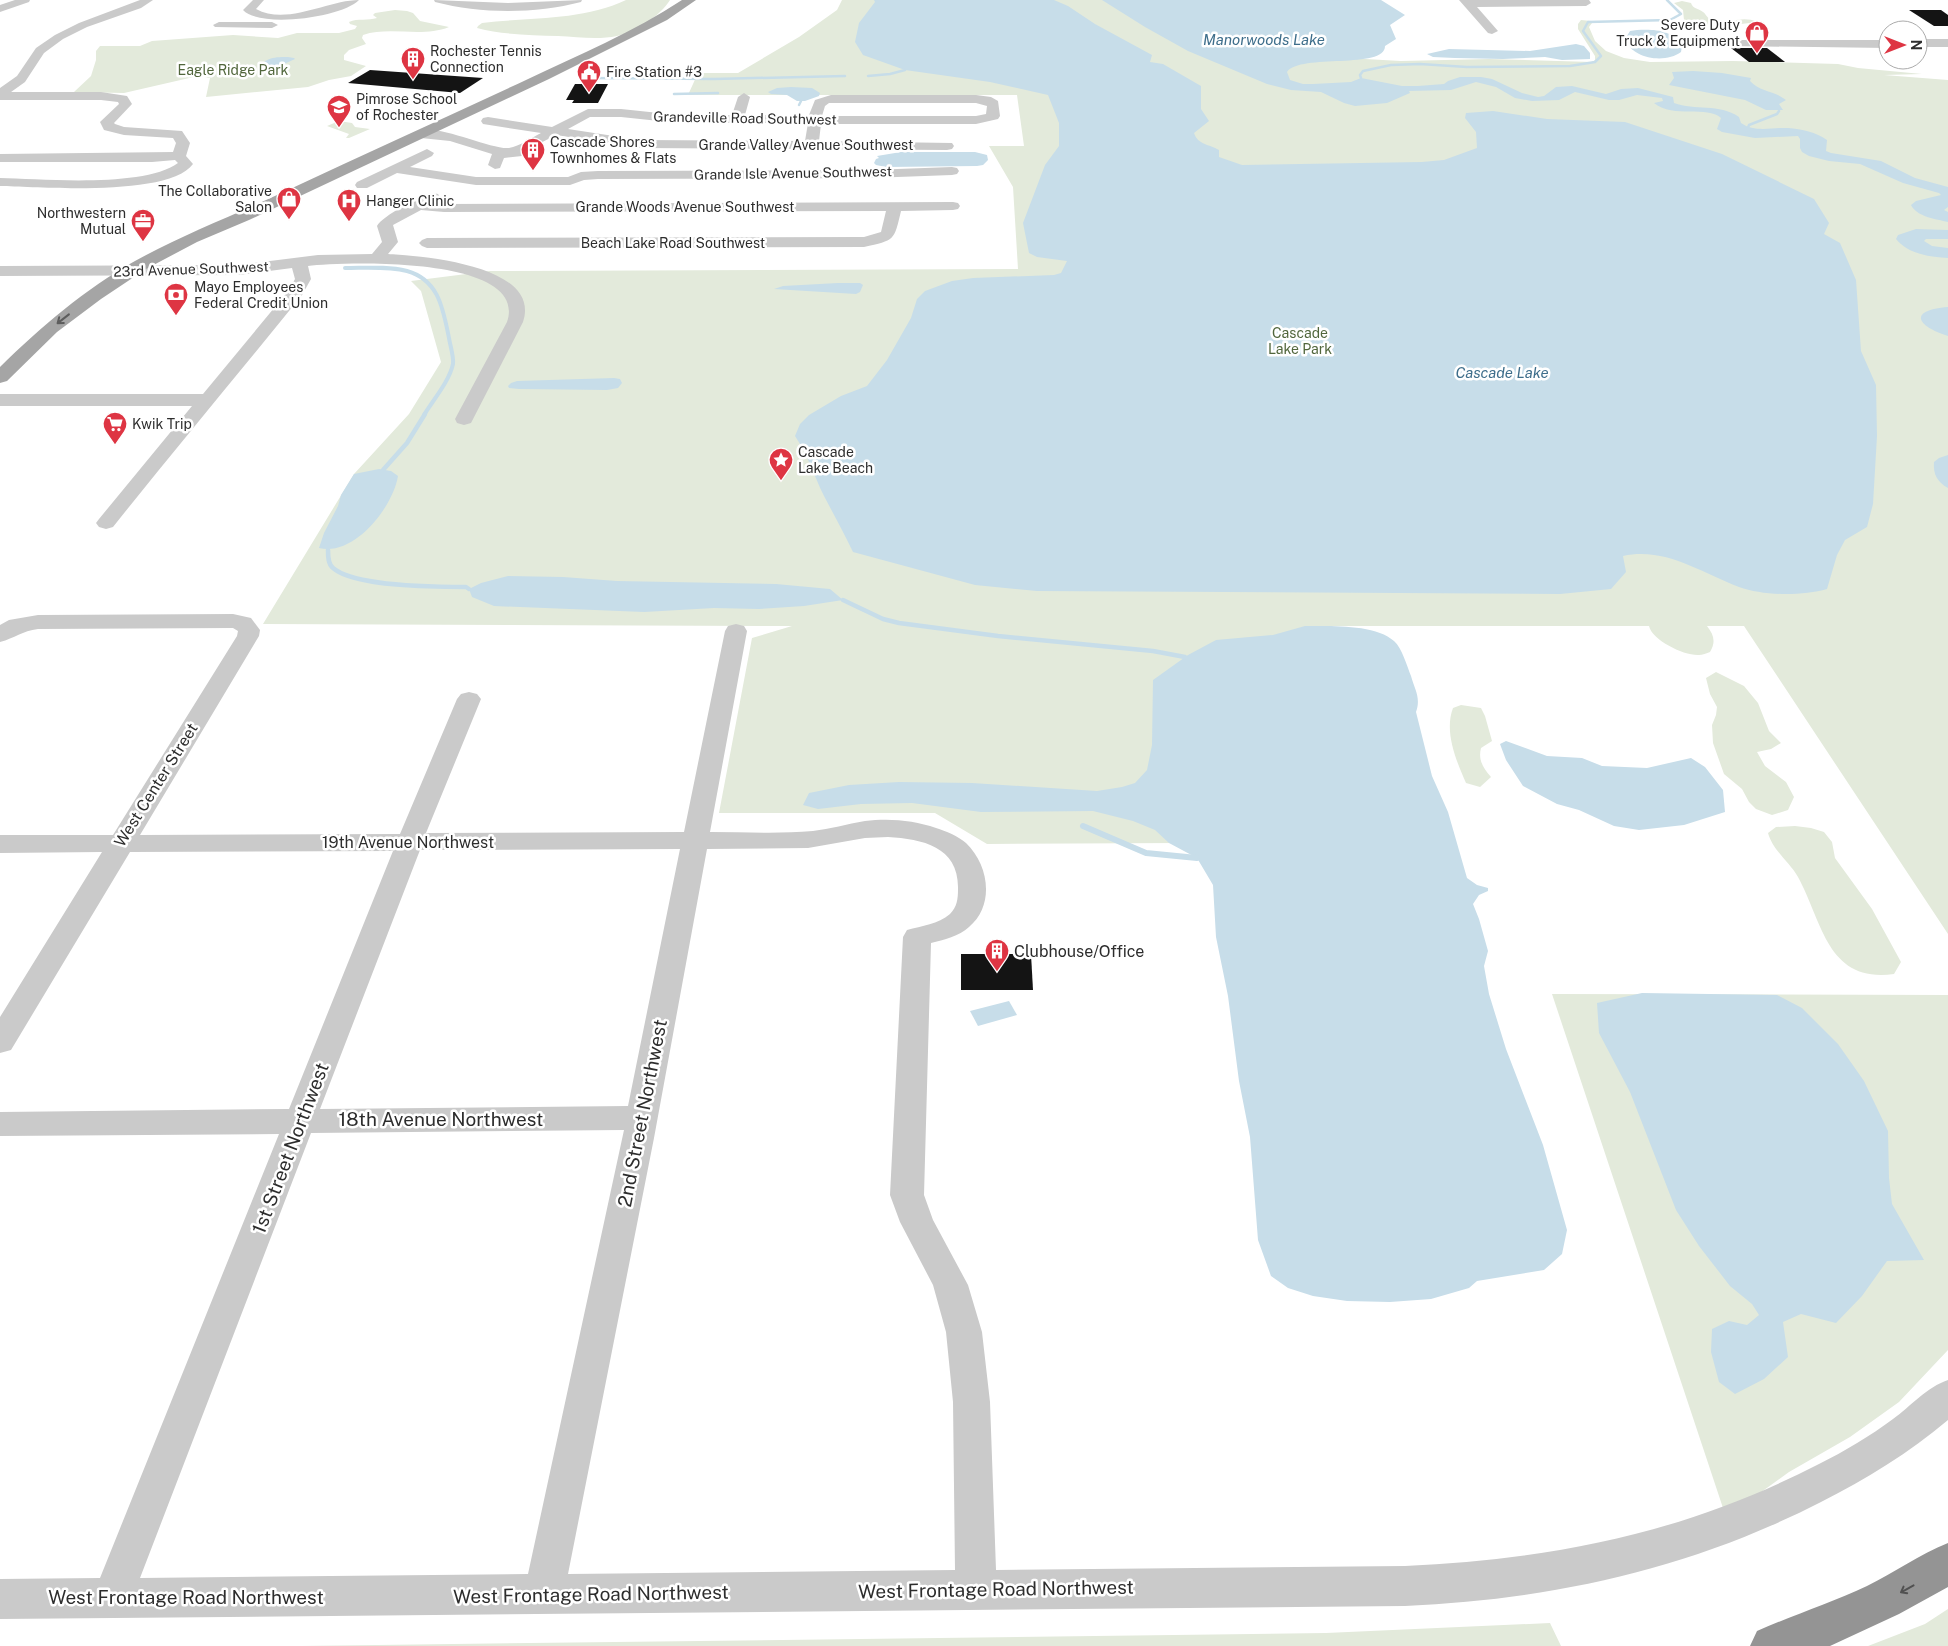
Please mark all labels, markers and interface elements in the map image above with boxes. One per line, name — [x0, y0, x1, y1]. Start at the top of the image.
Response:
place label: Severe Duty Truck & Equipment — [1616, 17, 1740, 49]
shop icon: Severe Duty Truck & Equipment — [1744, 20, 1770, 54]
north arrow — [1878, 20, 1928, 70]
water label: Manorwoods Lake — [1203, 31, 1325, 48]
text: N — [1908, 40, 1924, 50]
place label: Rochester Tennis Connection — [430, 43, 542, 75]
building icon: Rochester Tennis Connection — [400, 46, 426, 80]
public building icon: Fire Station #3 — [576, 59, 602, 93]
park label: Eagle Ridge Park — [178, 62, 289, 78]
place label: Fire Station #3 — [606, 64, 702, 80]
place label: Pimrose School of Rochester — [356, 91, 457, 123]
school or university icon: Pimrose School of Rochester — [326, 94, 352, 128]
street label: Grandeville Road Southwest — [653, 108, 837, 128]
place label: Cascade Shores Townhomes & Flats — [550, 134, 676, 166]
building icon: Cascade Shores Townhomes & Flats — [520, 137, 546, 171]
street label: Grande Valley Avenue Southwest — [699, 137, 913, 153]
street label: Grande Isle Avenue Southwest — [694, 163, 892, 183]
place label: The Collaborative Salon — [158, 183, 272, 215]
shop icon: The Collaborative Salon — [276, 186, 302, 220]
hospital icon: Hanger Clinic — [336, 188, 362, 222]
place label: Hanger Clinic — [366, 193, 454, 209]
street label: Grande Woods Avenue Southwest — [575, 199, 795, 215]
place label: Northwestern Mutual — [37, 205, 126, 237]
office icon: Northwestern Mutual — [130, 208, 156, 242]
street label: Beach Lake Road Southwest — [581, 235, 765, 251]
street label: 23rd Avenue Southwest — [113, 258, 269, 280]
place label: Mayo Employees Federal Credit Union — [194, 279, 328, 311]
bank icon: Mayo Employees Federal Credit Union — [163, 282, 189, 316]
one-way arrow — [57, 314, 70, 325]
park label: Cascade Lake Park — [1268, 325, 1332, 357]
water label: Cascade Lake — [1455, 364, 1549, 381]
supermarket icon: Kwik Trip — [102, 411, 128, 445]
place label: Kwik Trip — [132, 416, 192, 432]
place label: Cascade Lake Beach — [798, 444, 873, 476]
place icon: Cascade Lake Beach — [768, 447, 794, 481]
street label: West Center Street — [110, 720, 202, 850]
street label: 19th Avenue Northwest — [322, 833, 494, 852]
building icon: Clubhouse/Office — [984, 938, 1010, 972]
place label: Clubhouse/Office — [1014, 942, 1144, 961]
street label: 2nd Street Northwest — [613, 1017, 671, 1209]
street label: 1st Street Northwest — [247, 1059, 333, 1237]
street label: 18th Avenue Northwest — [339, 1108, 543, 1130]
street label: West Frontage Road Northwest — [858, 1576, 1134, 1602]
street label: West Frontage Road Northwest — [453, 1581, 729, 1607]
one-way arrow — [1900, 1584, 1914, 1594]
street label: West Frontage Road Northwest — [48, 1586, 324, 1608]

